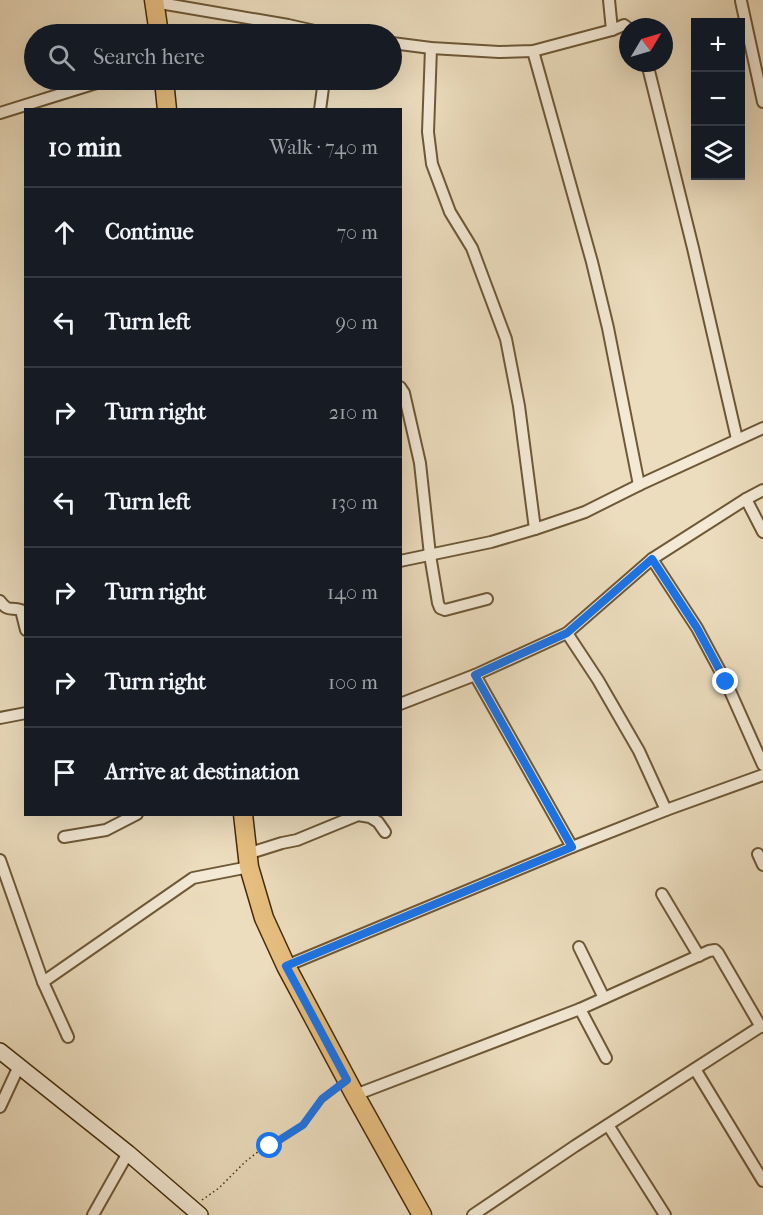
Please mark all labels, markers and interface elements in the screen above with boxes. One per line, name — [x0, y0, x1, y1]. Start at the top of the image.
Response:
north arrow — [619, 18, 673, 72]
map controls — [691, 18, 745, 180]
button: + — [691, 18, 745, 72]
search box — [24, 24, 402, 90]
icon: search — [45, 41, 78, 74]
text: Search here — [93, 44, 205, 70]
button: − — [691, 72, 745, 126]
button: layers — [691, 126, 745, 180]
text: 10 min — [48, 132, 121, 163]
text: Walk · 740 m — [269, 136, 378, 159]
icon: ahead — [48, 216, 81, 249]
text: Continue — [105, 219, 194, 245]
text: 70 m — [336, 221, 378, 244]
icon: left — [48, 306, 81, 339]
text: Turn left — [105, 309, 191, 335]
text: 90 m — [336, 311, 378, 334]
icon: right — [48, 396, 81, 429]
text: Turn right — [105, 399, 206, 425]
text: 210 m — [329, 401, 378, 424]
icon: left — [48, 486, 81, 519]
text: Turn left — [105, 489, 191, 515]
text: 130 m — [331, 491, 378, 514]
icon: right — [48, 576, 81, 609]
text: Turn right — [105, 579, 206, 605]
text: 140 m — [327, 581, 378, 604]
icon: right — [48, 666, 81, 699]
route end — [712, 668, 738, 694]
text: Turn right — [105, 669, 206, 695]
text: 100 m — [328, 671, 378, 694]
icon: arrive — [48, 756, 81, 789]
text: Arrive at destination — [105, 759, 299, 785]
route start — [256, 1132, 282, 1158]

